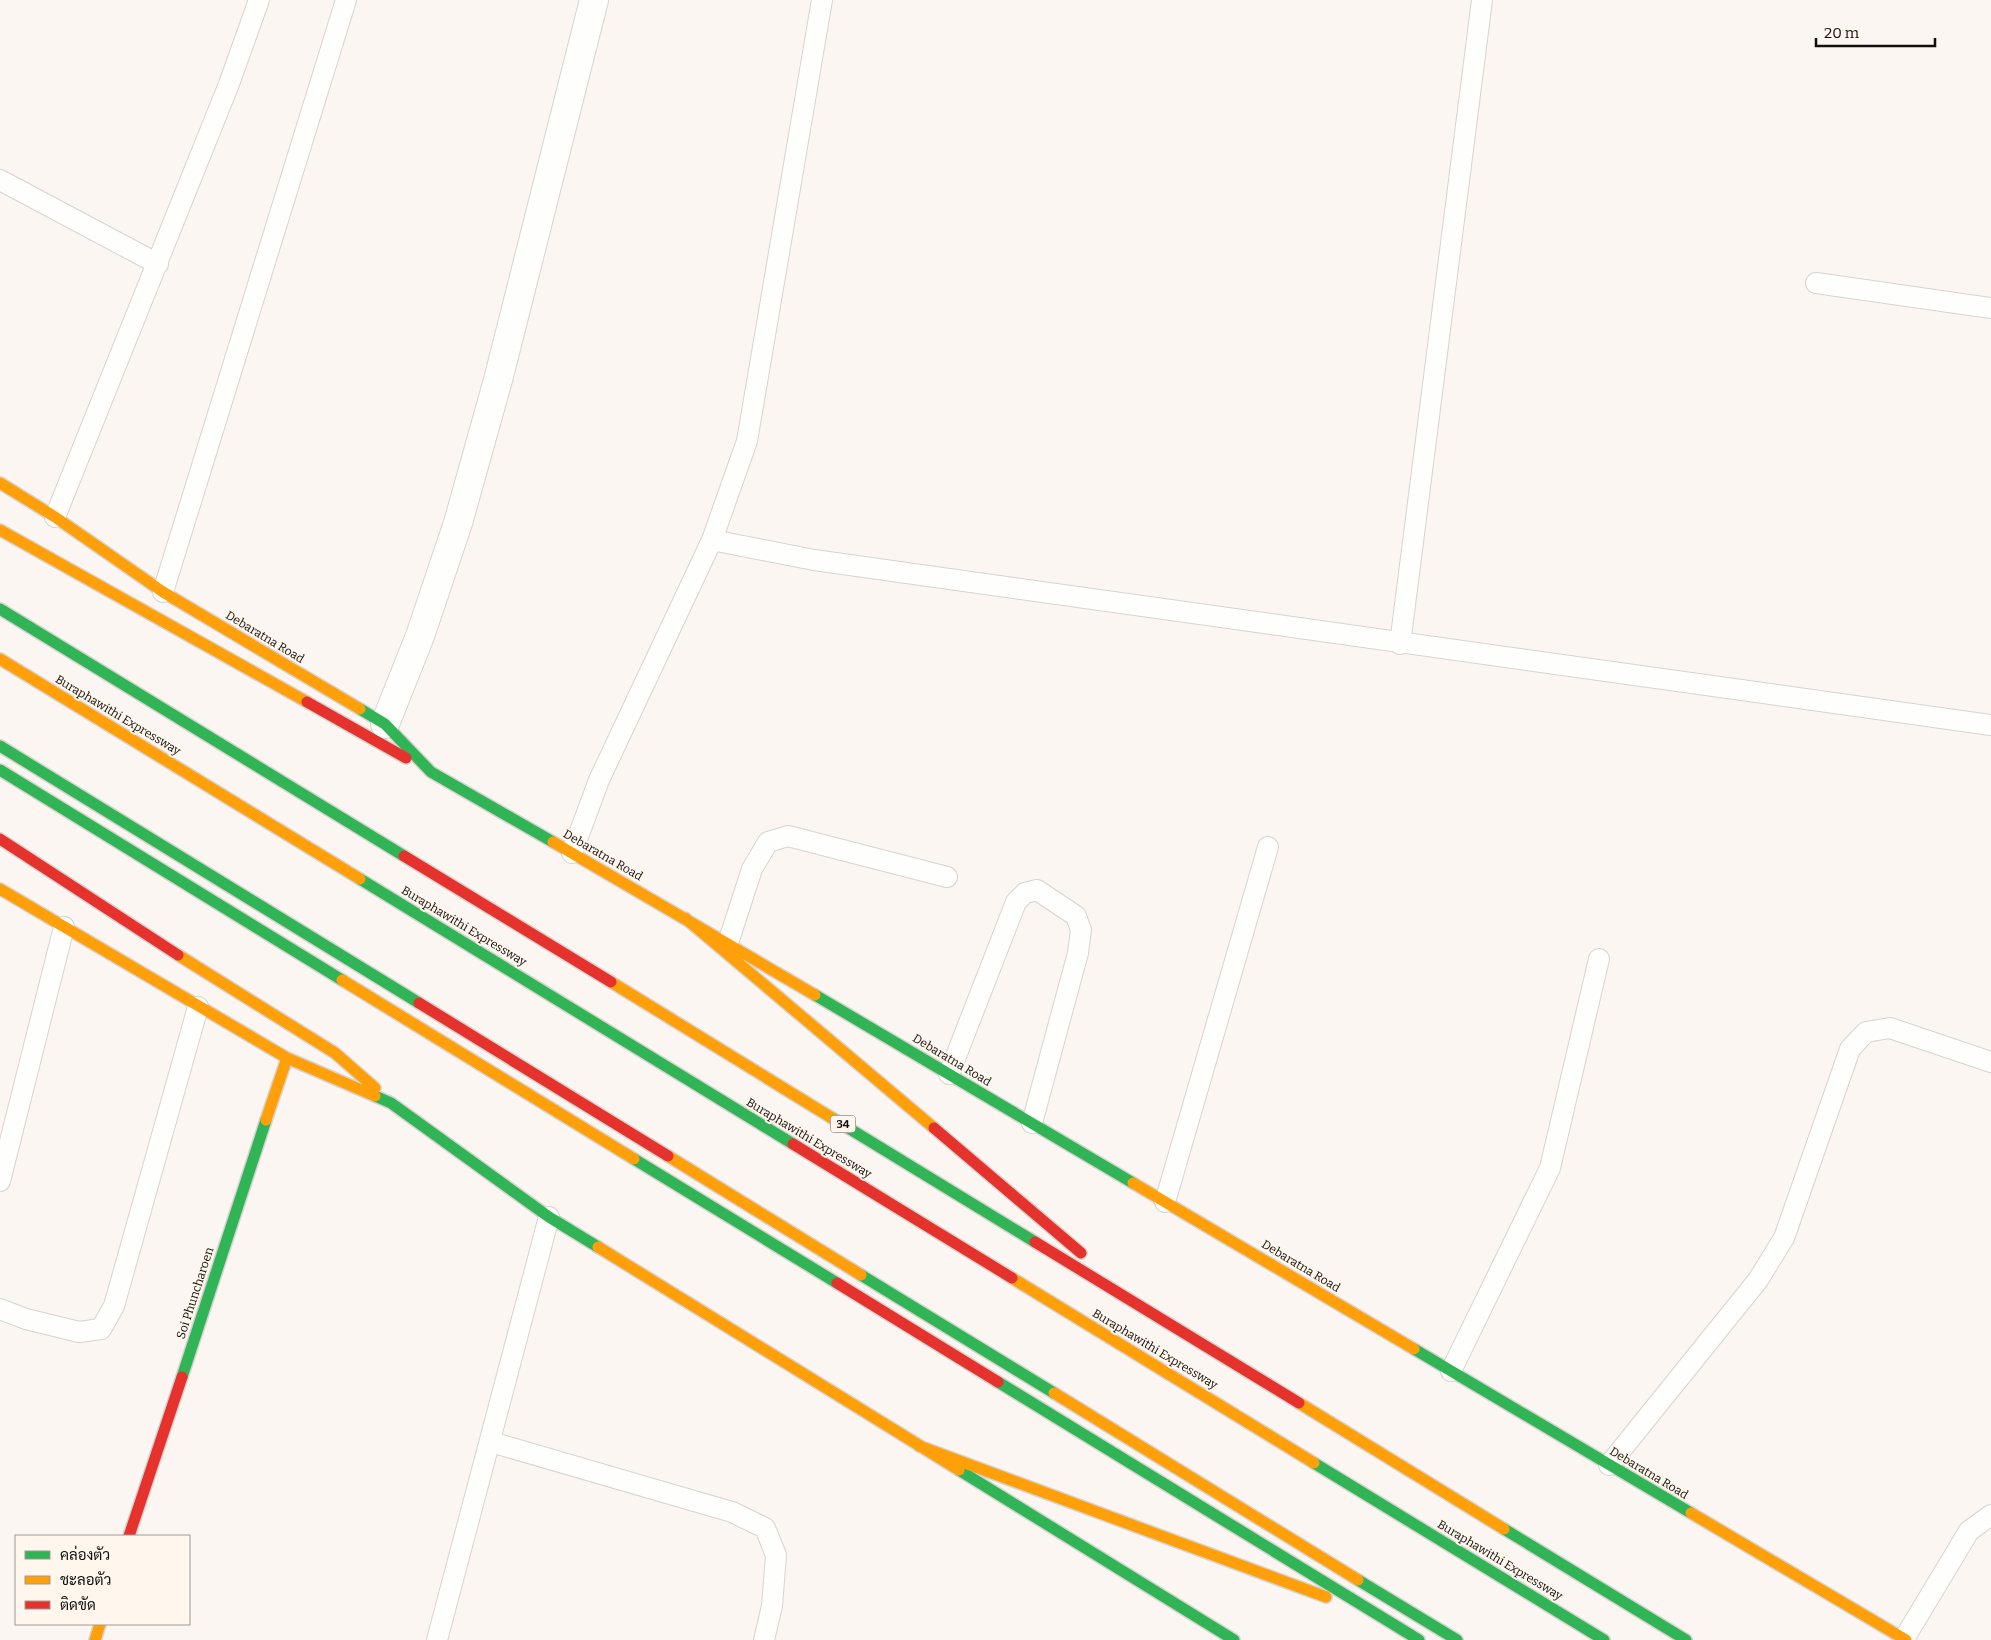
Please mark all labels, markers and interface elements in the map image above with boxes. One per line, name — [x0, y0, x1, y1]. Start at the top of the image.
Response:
scale bar — [1816, 15, 1935, 47]
text: 20 m — [1824, 24, 1860, 42]
street label: Debaratna Road — [223, 608, 307, 666]
street label: Buraphawithi Expressway — [53, 672, 184, 758]
street label: Debaratna Road — [561, 827, 645, 883]
street label: Buraphawithi Expressway — [399, 883, 530, 969]
street label: Debaratna Road — [910, 1031, 994, 1089]
street label: Buraphawithi Expressway — [744, 1095, 875, 1181]
road number: 34 — [830, 1116, 856, 1132]
street label: Debaratna Road — [1259, 1237, 1343, 1295]
street label: Soi Phuncharoen — [174, 1245, 217, 1341]
street label: Buraphawithi Expressway — [1090, 1306, 1221, 1392]
street label: Debaratna Road — [1607, 1444, 1691, 1502]
street label: Buraphawithi Expressway — [1435, 1517, 1566, 1603]
legend — [15, 1535, 190, 1625]
text: คล่องตัว — [60, 1545, 110, 1564]
text: ชะลอตัว — [60, 1571, 111, 1589]
text: ติดขัด — [60, 1596, 96, 1614]

